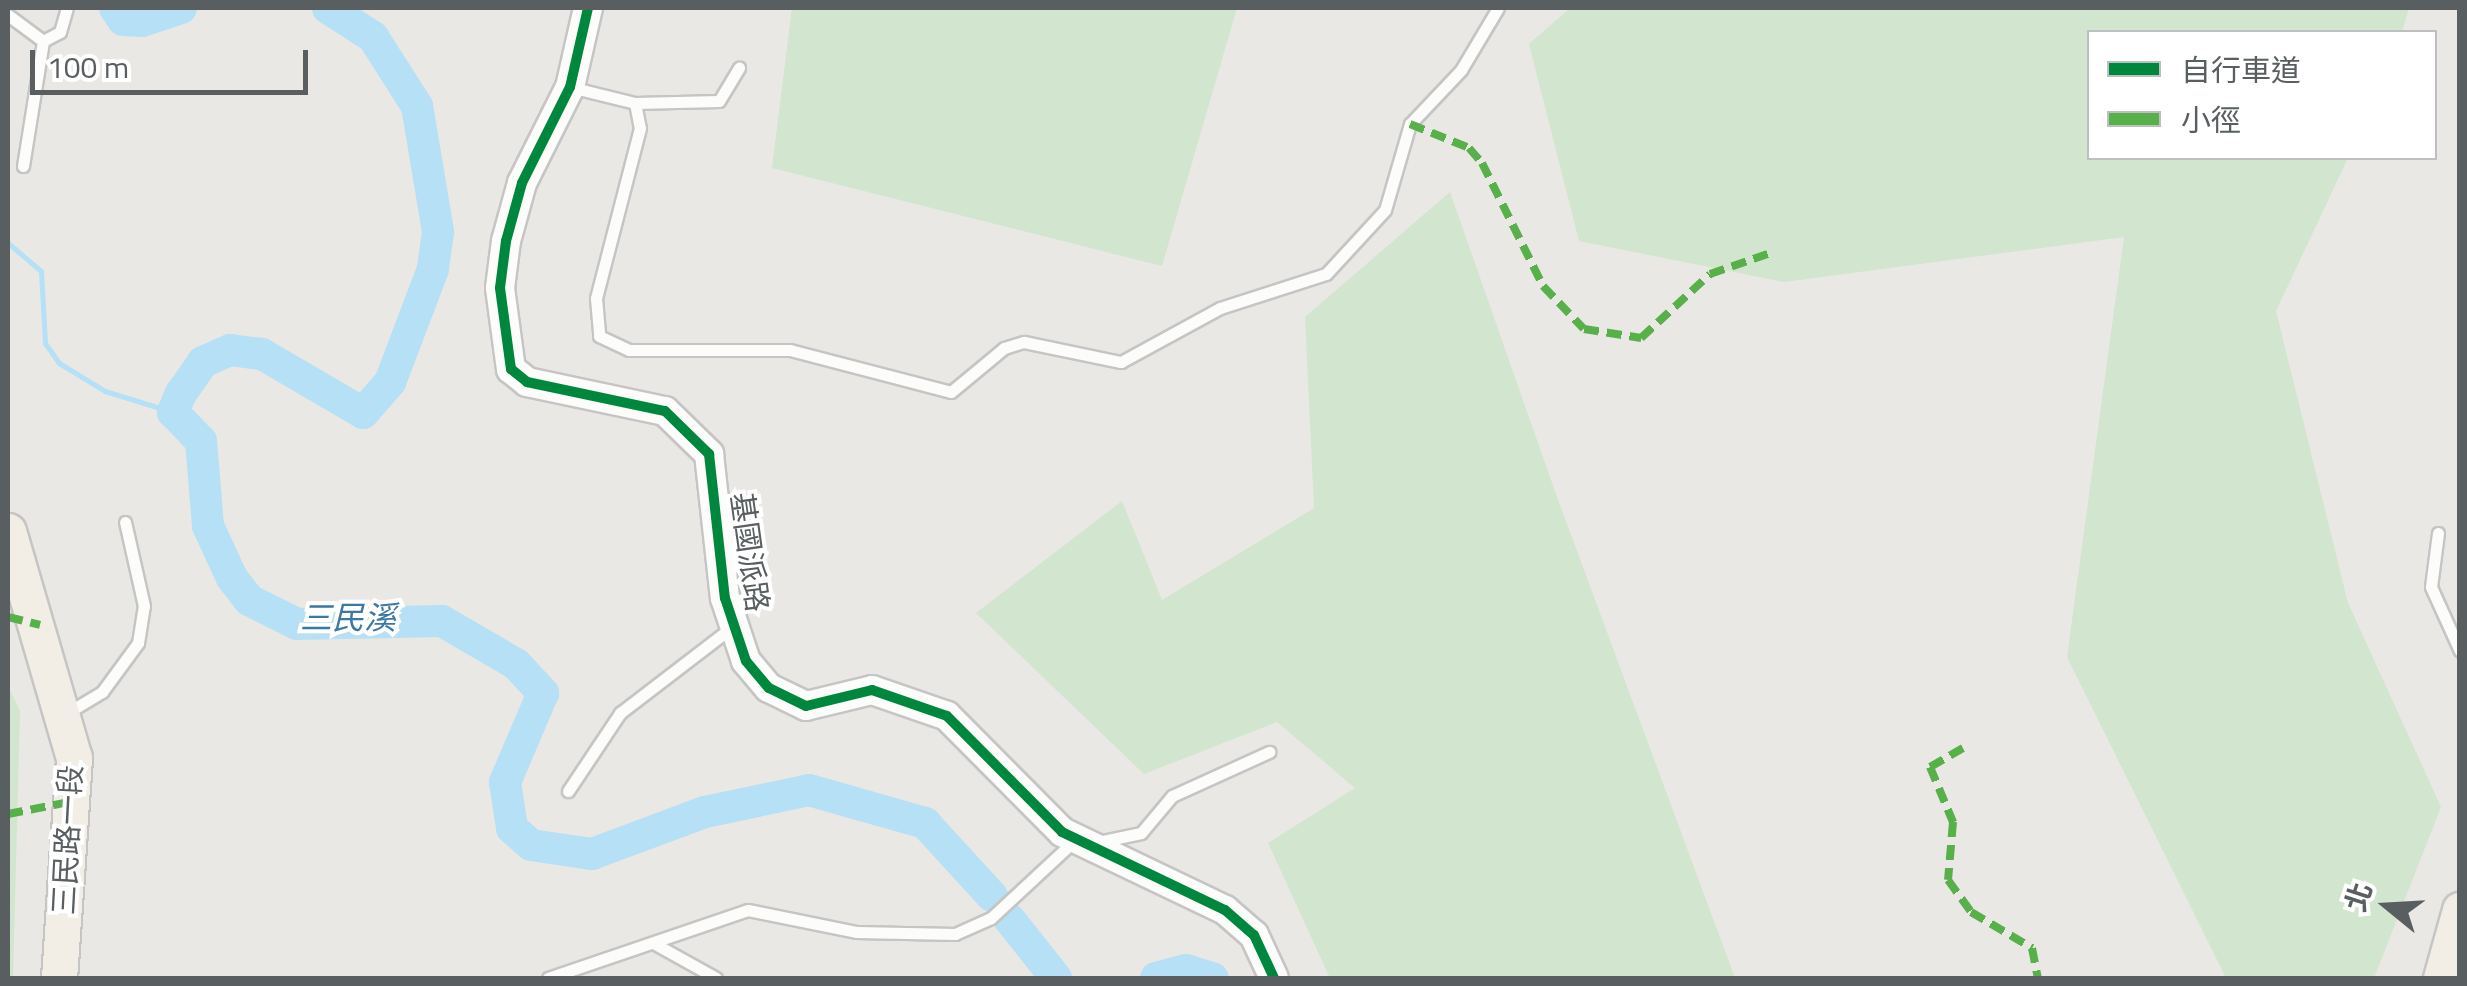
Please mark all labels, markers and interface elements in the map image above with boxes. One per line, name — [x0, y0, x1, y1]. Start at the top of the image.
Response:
scale bar — [35, 30, 312, 92]
legend — [2087, 30, 2437, 160]
text: 100 m — [47, 44, 129, 90]
text: 自行車道 — [2181, 47, 2301, 93]
text: 小徑 — [2181, 97, 2241, 143]
street label: 基國派路 — [724, 490, 776, 614]
water label: 三民溪 — [300, 598, 396, 636]
street label: 三民路一段 — [45, 764, 89, 916]
north arrow — [2337, 856, 2437, 956]
text: 北 — [2333, 877, 2383, 917]

